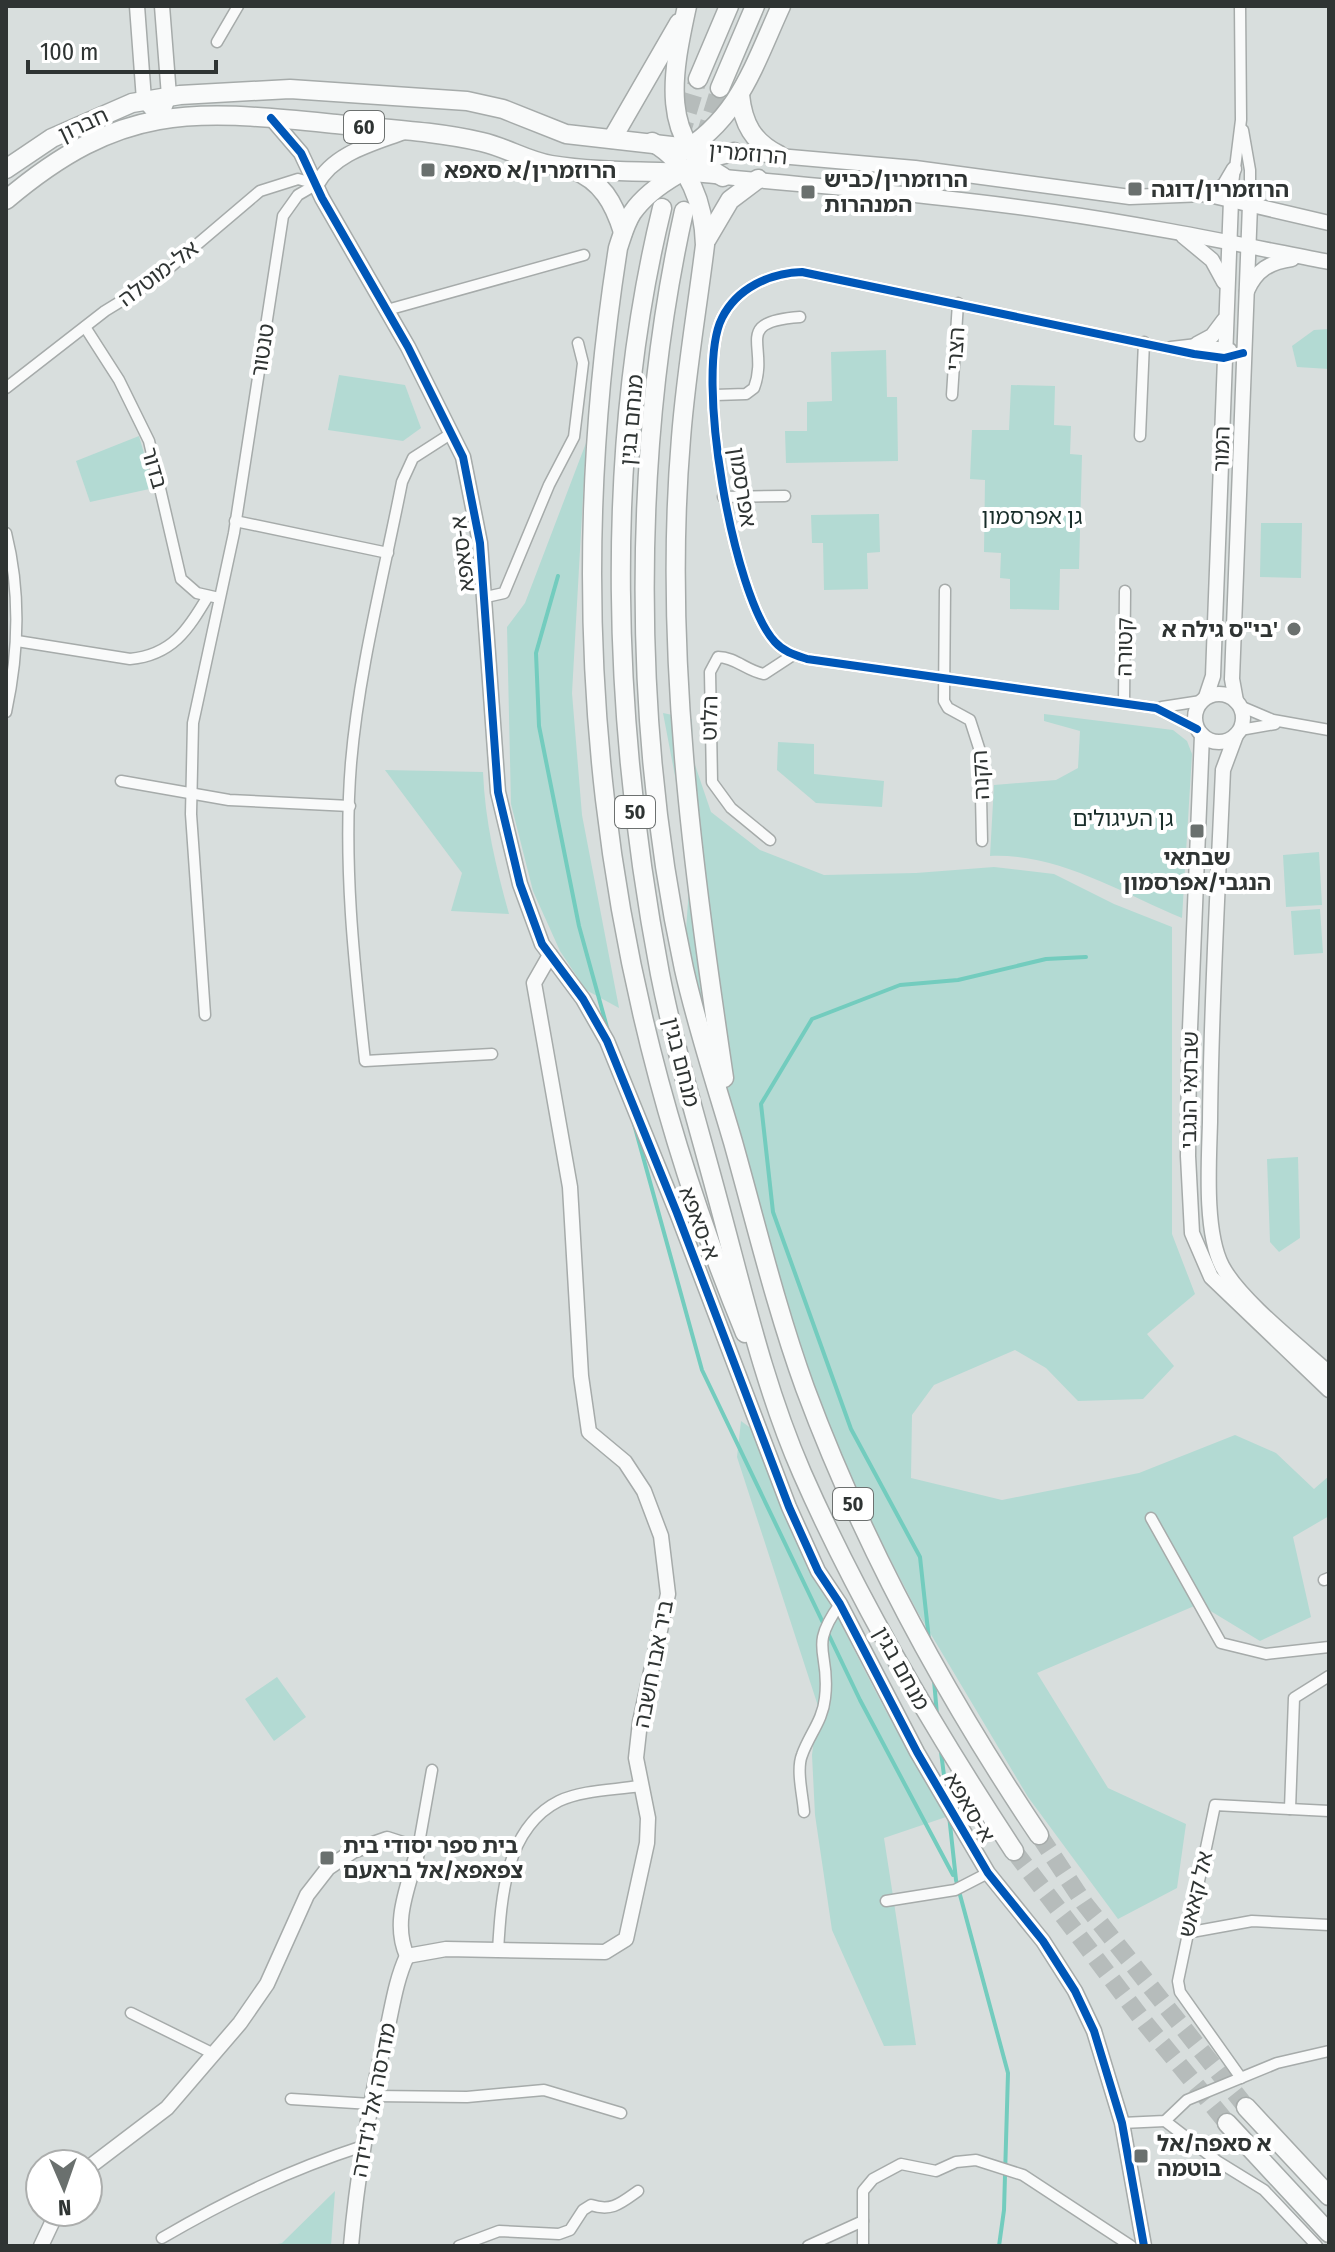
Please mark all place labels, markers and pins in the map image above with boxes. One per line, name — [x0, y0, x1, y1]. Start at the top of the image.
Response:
place label: הרוזמרין/א סאפא — [444, 157, 616, 184]
marker: הרוזמרין/א סאפא — [419, 161, 437, 179]
place label: הרוזמרין/כביש המנהרות — [824, 166, 968, 218]
place label: הרוזמרין/דוגה — [1151, 176, 1289, 203]
marker: הרוזמרין/דוגה — [1126, 180, 1144, 198]
marker: הרוזמרין/כביש המנהרות — [799, 183, 817, 201]
place label: בי"ס גילה א' — [1162, 616, 1278, 643]
marker: בי"ס גילה א' — [1285, 620, 1303, 638]
marker: שבתאי הנגבי/אפרסמון — [1188, 822, 1206, 840]
place label: שבתאי הנגבי/אפרסמון — [1123, 844, 1271, 896]
place label: בית ספר יסודי בית צפאפא/אל בראעם — [343, 1832, 523, 1884]
marker: בית ספר יסודי בית צפאפא/אל בראעם — [318, 1849, 336, 1867]
place label: א סאפה/אל בוטמה — [1157, 2130, 1272, 2182]
marker: א סאפה/אל בוטמה — [1132, 2147, 1150, 2165]

